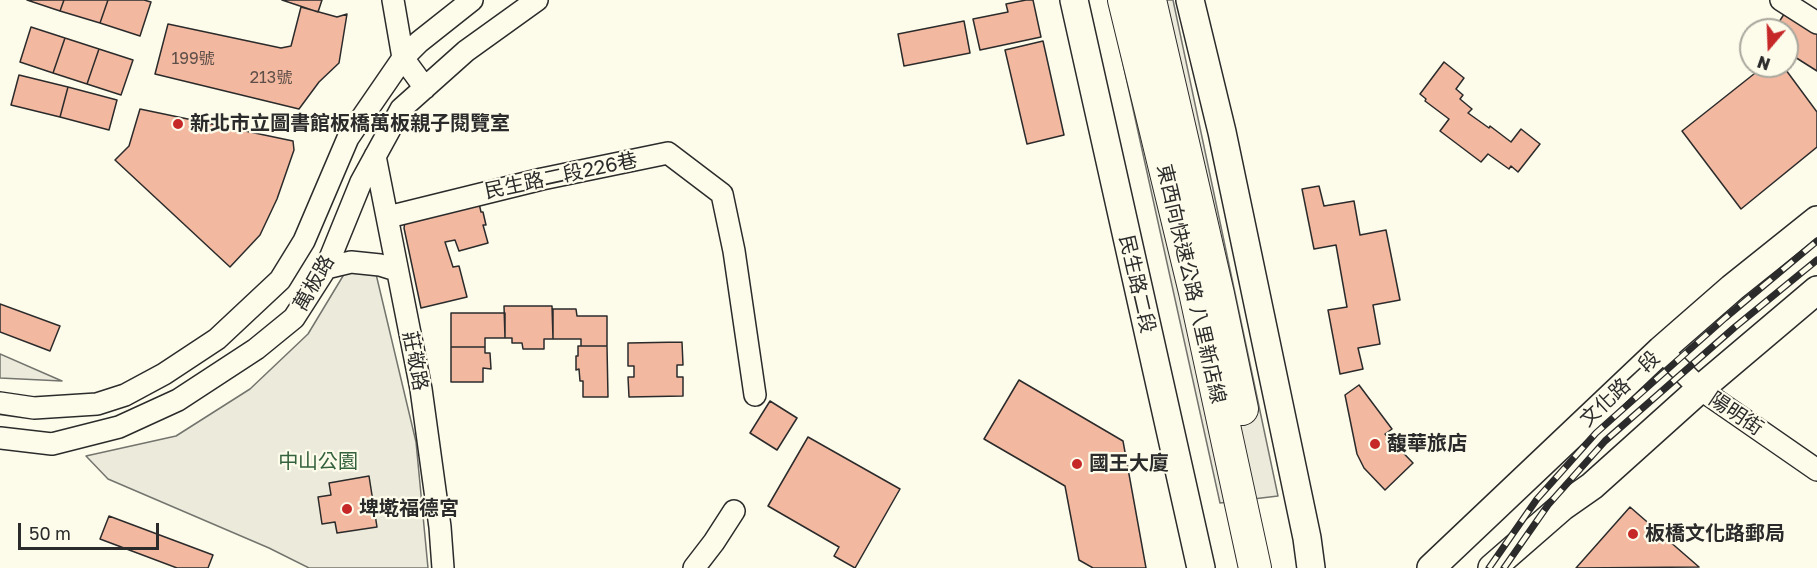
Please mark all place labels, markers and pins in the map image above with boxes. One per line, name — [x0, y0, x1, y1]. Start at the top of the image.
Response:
place label: 新北市立圖書館板橋萬板親子閱覽室 — [190, 112, 510, 136]
marker: 新北市立圖書館板橋萬板親子閱覽室 — [171, 117, 185, 131]
place label: 馥華旅店 — [1387, 432, 1467, 456]
marker: 馥華旅店 — [1368, 437, 1382, 451]
place label: 國王大廈 — [1089, 452, 1169, 476]
marker: 國王大廈 — [1070, 457, 1084, 471]
place label: 埤墘福德宮 — [359, 497, 459, 521]
marker: 埤墘福德宮 — [340, 502, 354, 516]
place label: 板橋文化路郵局 — [1645, 522, 1785, 546]
marker: 板橋文化路郵局 — [1626, 527, 1640, 541]

